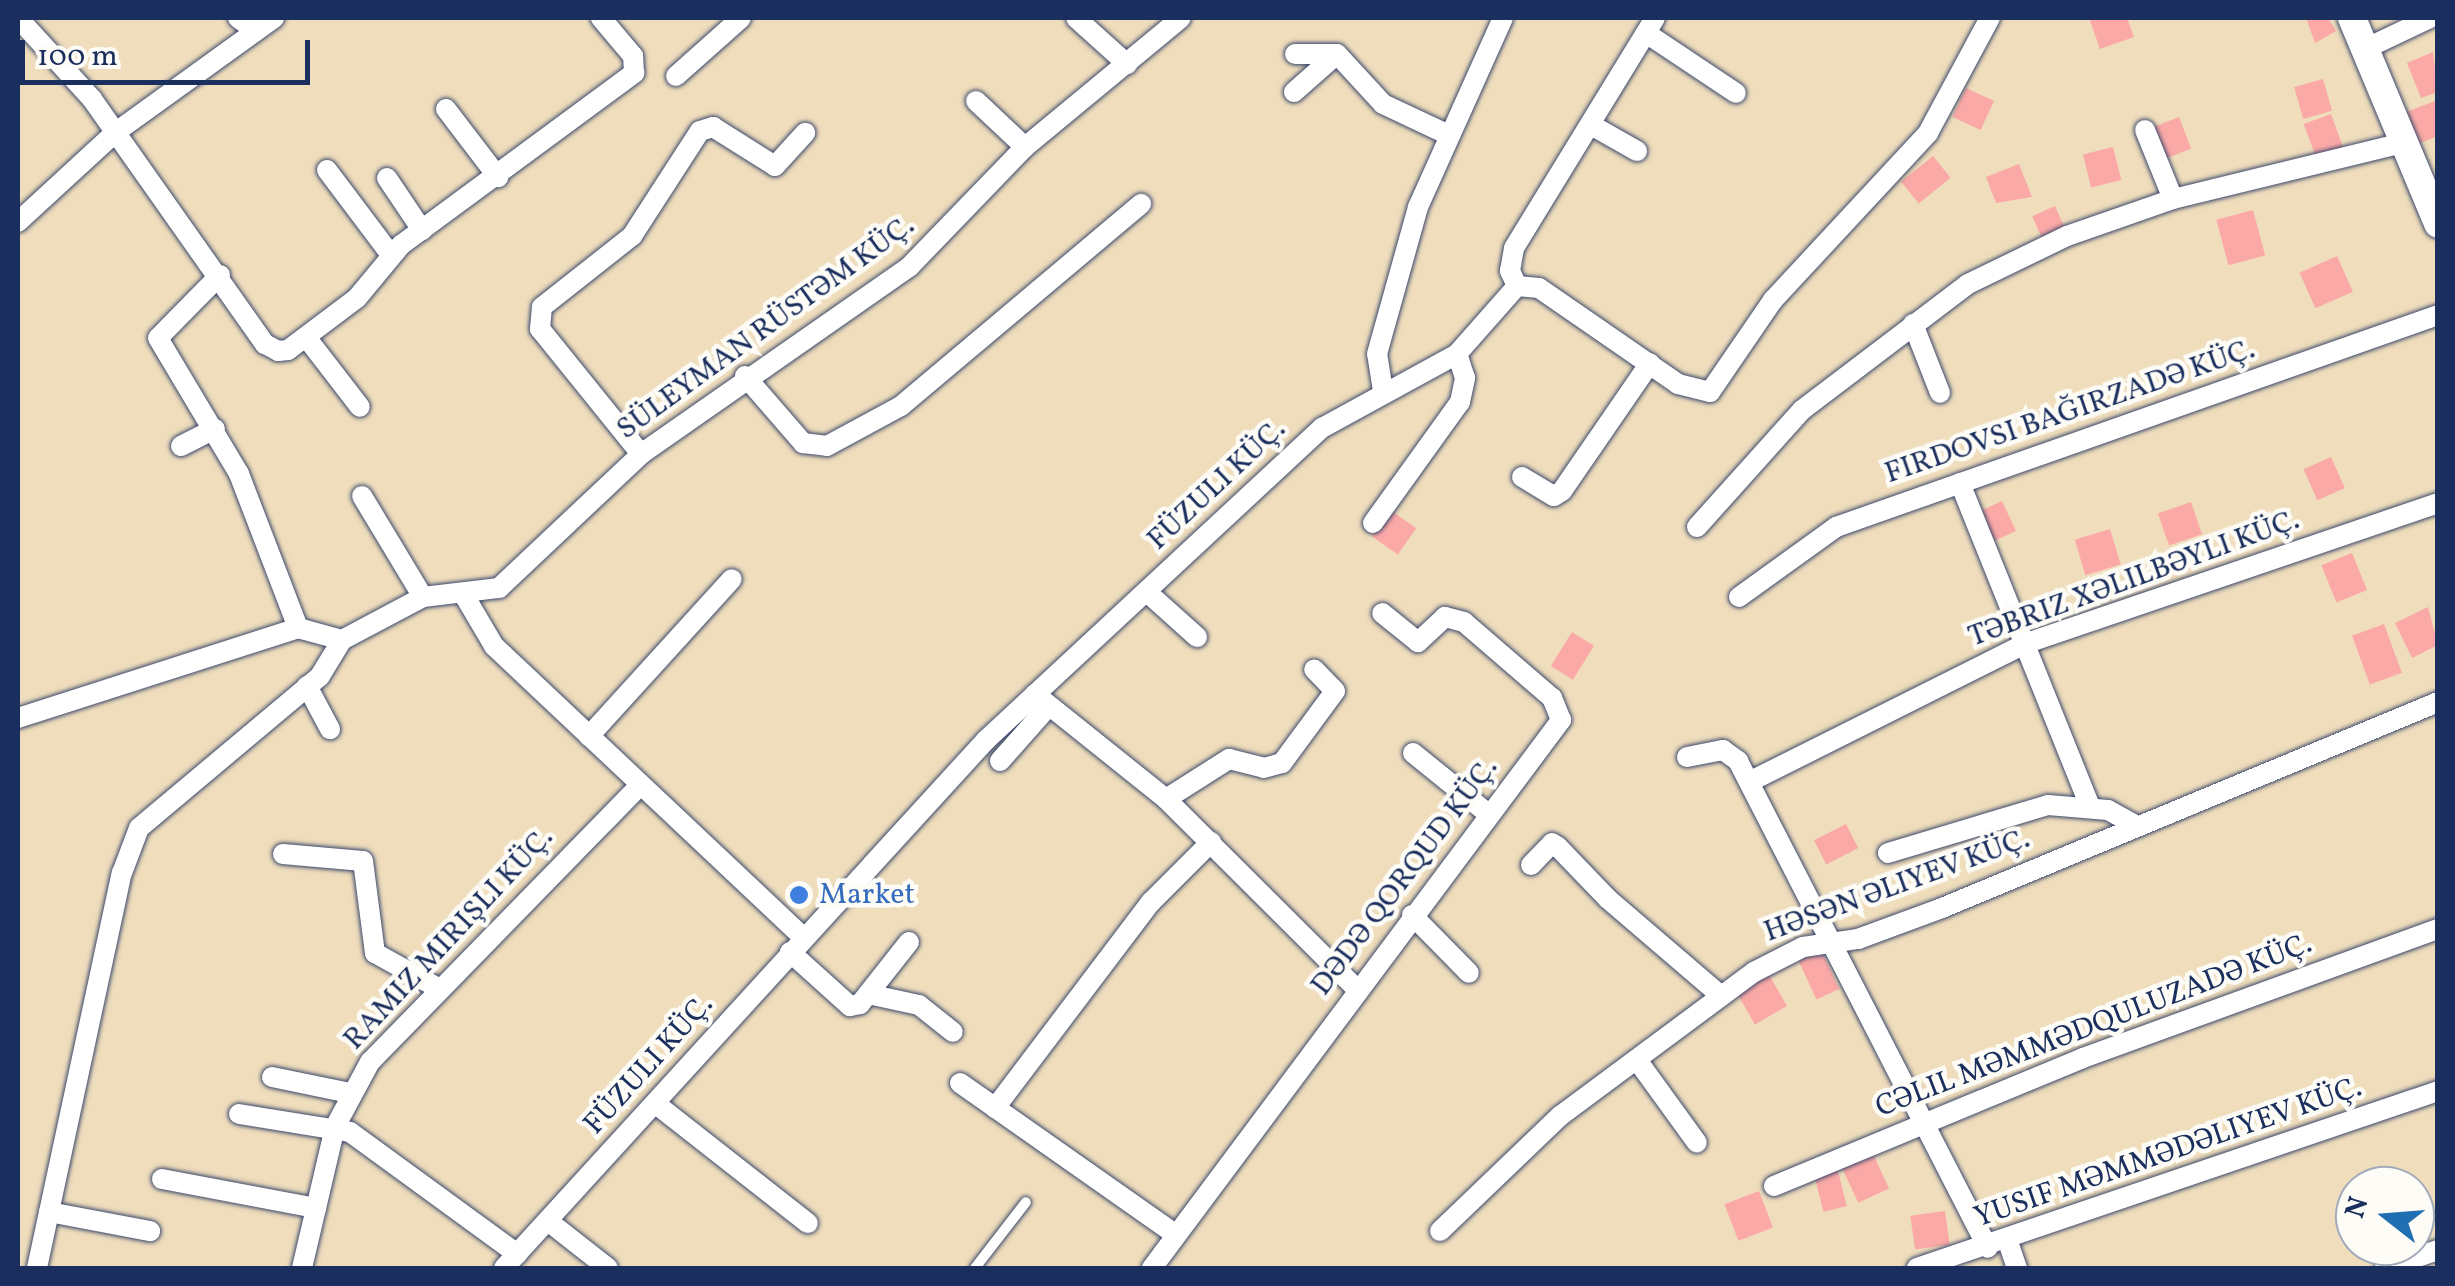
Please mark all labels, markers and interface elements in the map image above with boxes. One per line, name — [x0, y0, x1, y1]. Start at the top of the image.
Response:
scale bar — [25, 20, 315, 82]
text: 100 m — [37, 36, 118, 78]
street label: SÜLEYMAN RÜSTƏM KÜÇ. — [610, 208, 922, 448]
street label: FIRDOVSI BAĞIRZADƏ KÜÇ. — [1880, 332, 2260, 492]
street label: FÜZULI KÜÇ. — [1140, 412, 1294, 558]
street label: TƏBRIZ XƏLILBƏYLI KÜÇ. — [1964, 502, 2304, 656]
street label: DƏDƏ QORQUD KÜÇ. — [1304, 751, 1506, 1003]
street label: RAMIZ MIRIŞLI KÜÇ. — [337, 820, 561, 1058]
street label: HƏSƏN ƏLIYEV KÜÇ. — [1759, 821, 2035, 951]
place label: Market — [819, 877, 915, 913]
marker: Market — [788, 884, 810, 906]
street label: CƏLIL MƏMMƏDQULUZADƏ KÜÇ. — [1871, 926, 2317, 1126]
street label: FÜZULI KÜÇ. — [577, 988, 721, 1142]
street label: YUSIF MƏMMƏDƏLIYEV KÜÇ. — [1969, 1070, 2367, 1236]
north arrow — [2335, 1166, 2435, 1266]
text: N — [2336, 1192, 2379, 1223]

